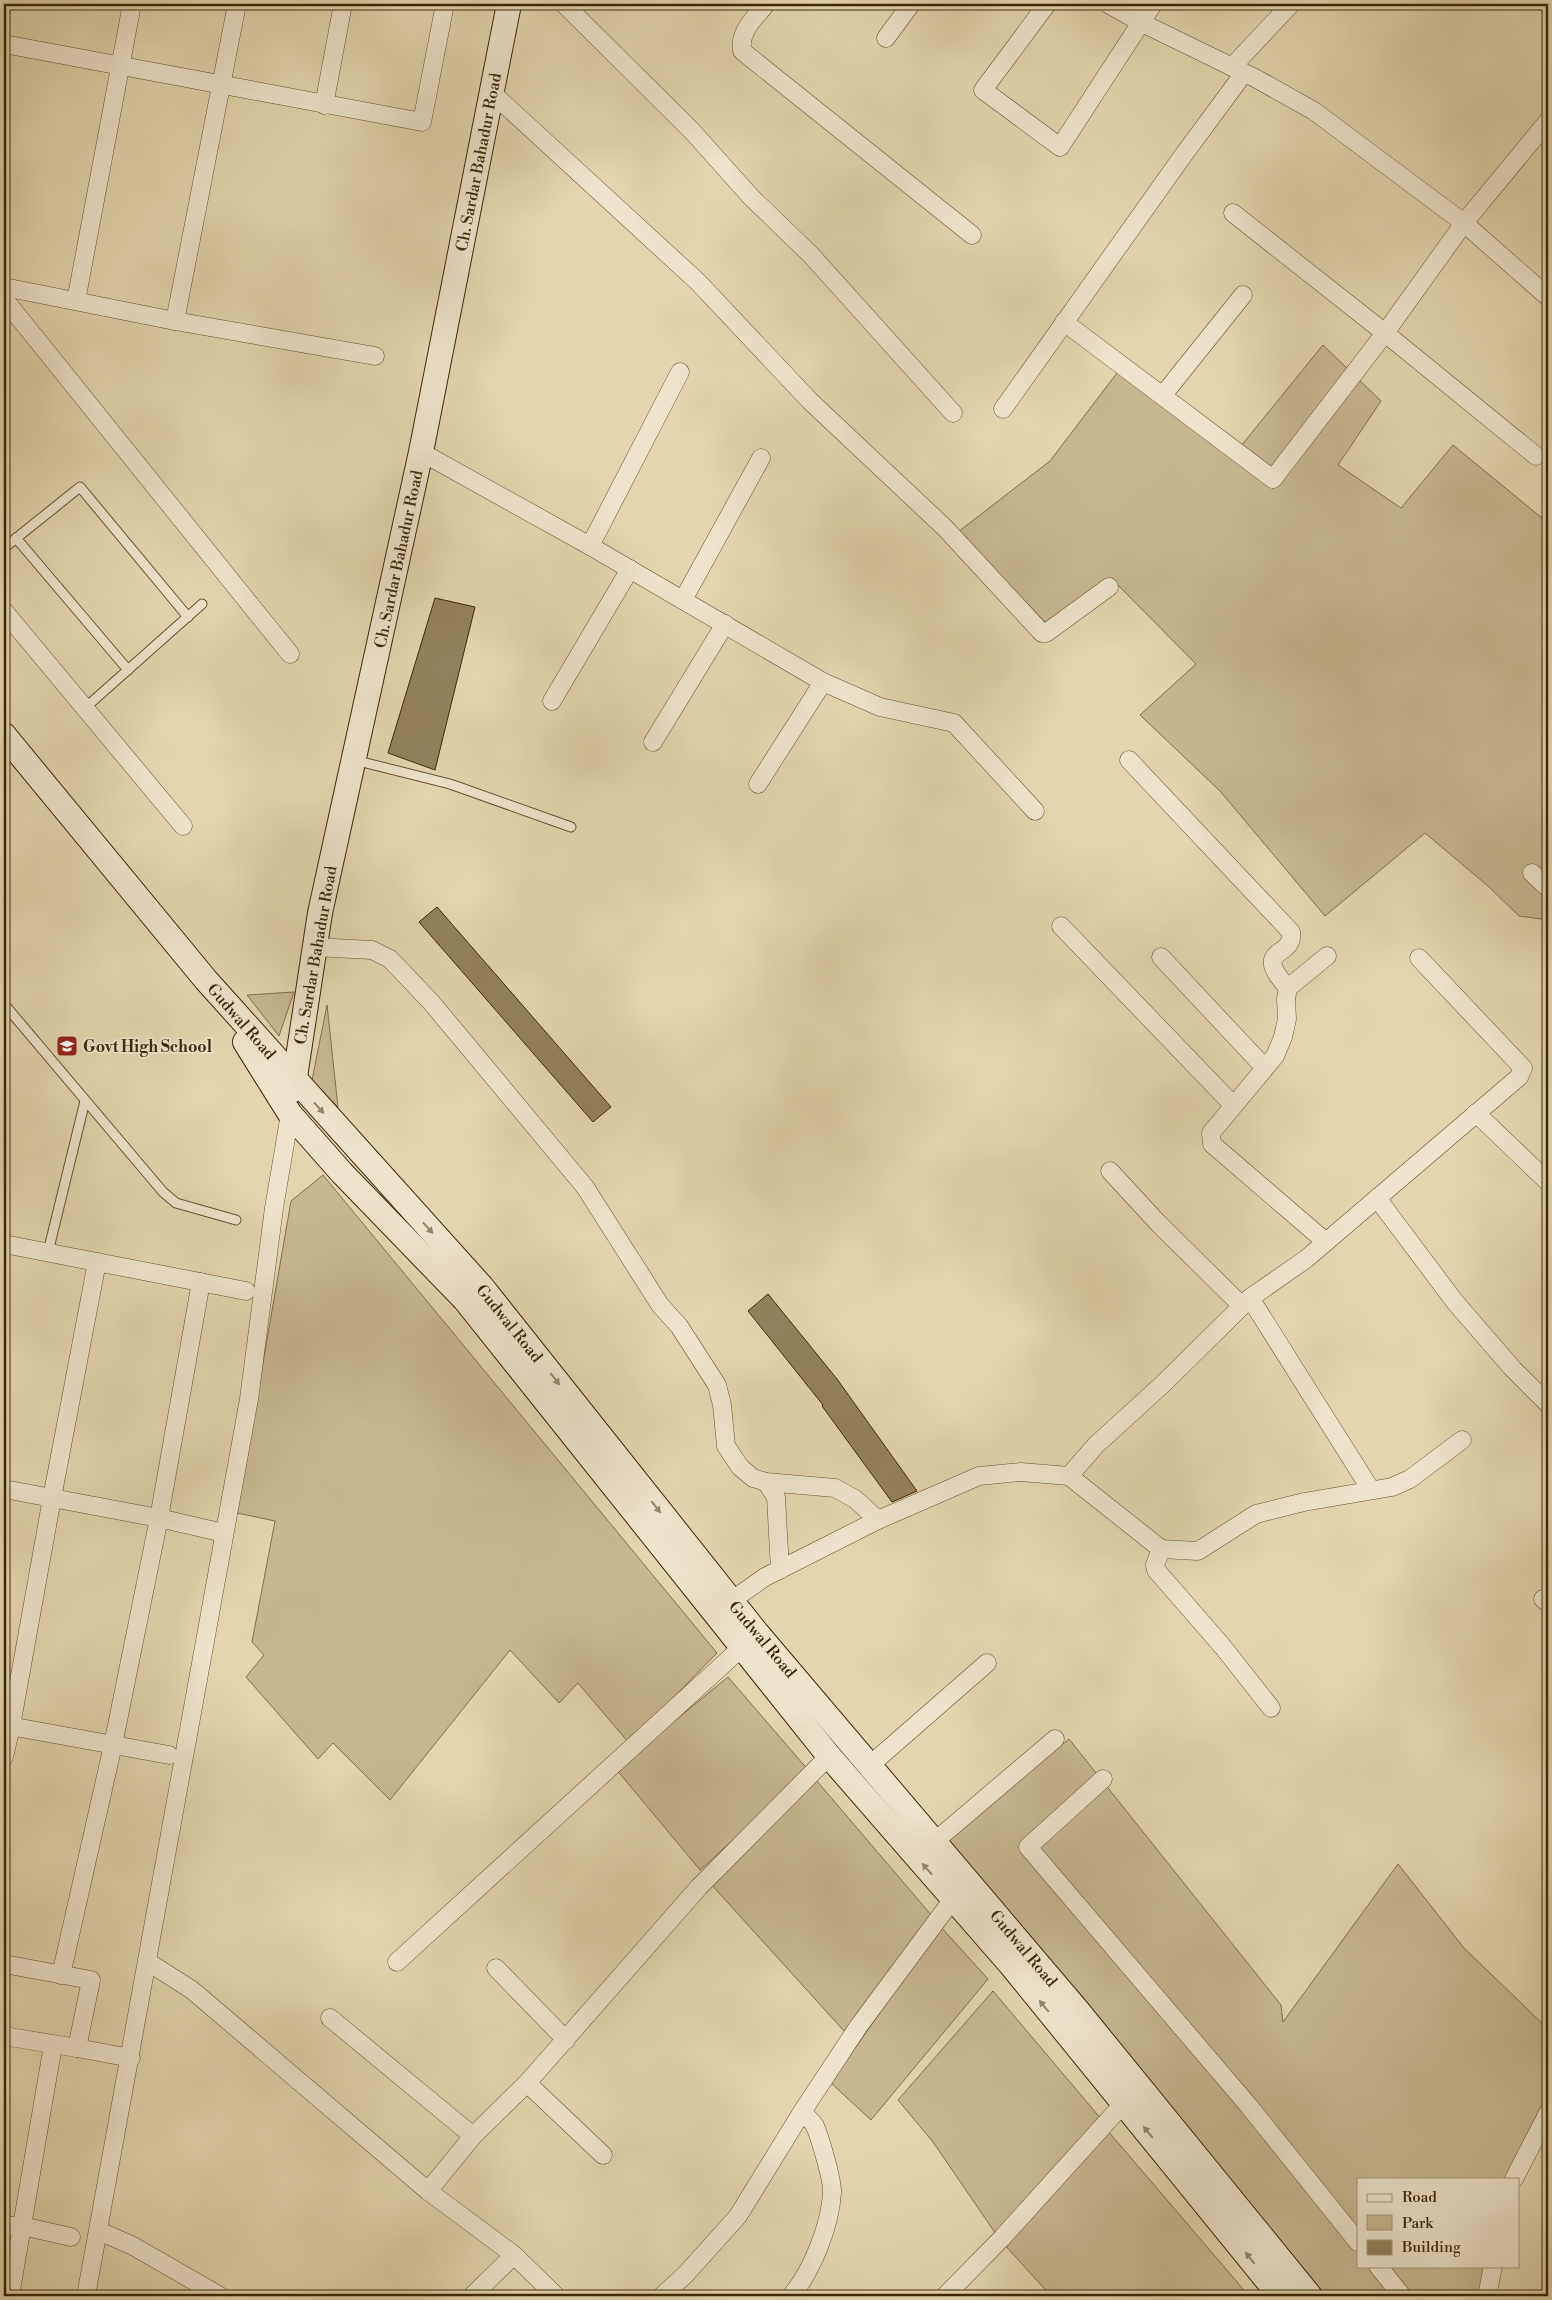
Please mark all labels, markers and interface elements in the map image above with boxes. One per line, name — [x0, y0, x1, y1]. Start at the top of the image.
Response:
street label: Ch. Sardar Bahadur Road — [452, 71, 506, 253]
street label: Ch. Sardar Bahadur Road — [370, 468, 428, 650]
street label: Ch. Sardar Bahadur Road — [290, 864, 342, 1046]
street label: Gudwal Road — [203, 979, 280, 1064]
school or university icon: Govt High School — [55, 1034, 79, 1058]
place label: Govt High School — [83, 1037, 213, 1057]
one-way arrow — [313, 1101, 325, 1113]
one-way arrow — [422, 1222, 434, 1234]
street label: Gudwal Road — [472, 1281, 547, 1367]
one-way arrow — [550, 1373, 561, 1386]
one-way arrow — [651, 1500, 662, 1513]
street label: Gudwal Road — [724, 1597, 800, 1682]
one-way arrow — [922, 1863, 933, 1876]
street label: Gudwal Road — [985, 1906, 1061, 1991]
one-way arrow — [1039, 2000, 1050, 2013]
one-way arrow — [1142, 2125, 1153, 2138]
legend — [1357, 2178, 1520, 2268]
text: Road — [1402, 2188, 1437, 2207]
text: Park — [1402, 2214, 1434, 2233]
text: Building — [1401, 2238, 1461, 2257]
one-way arrow — [1244, 2252, 1255, 2265]

